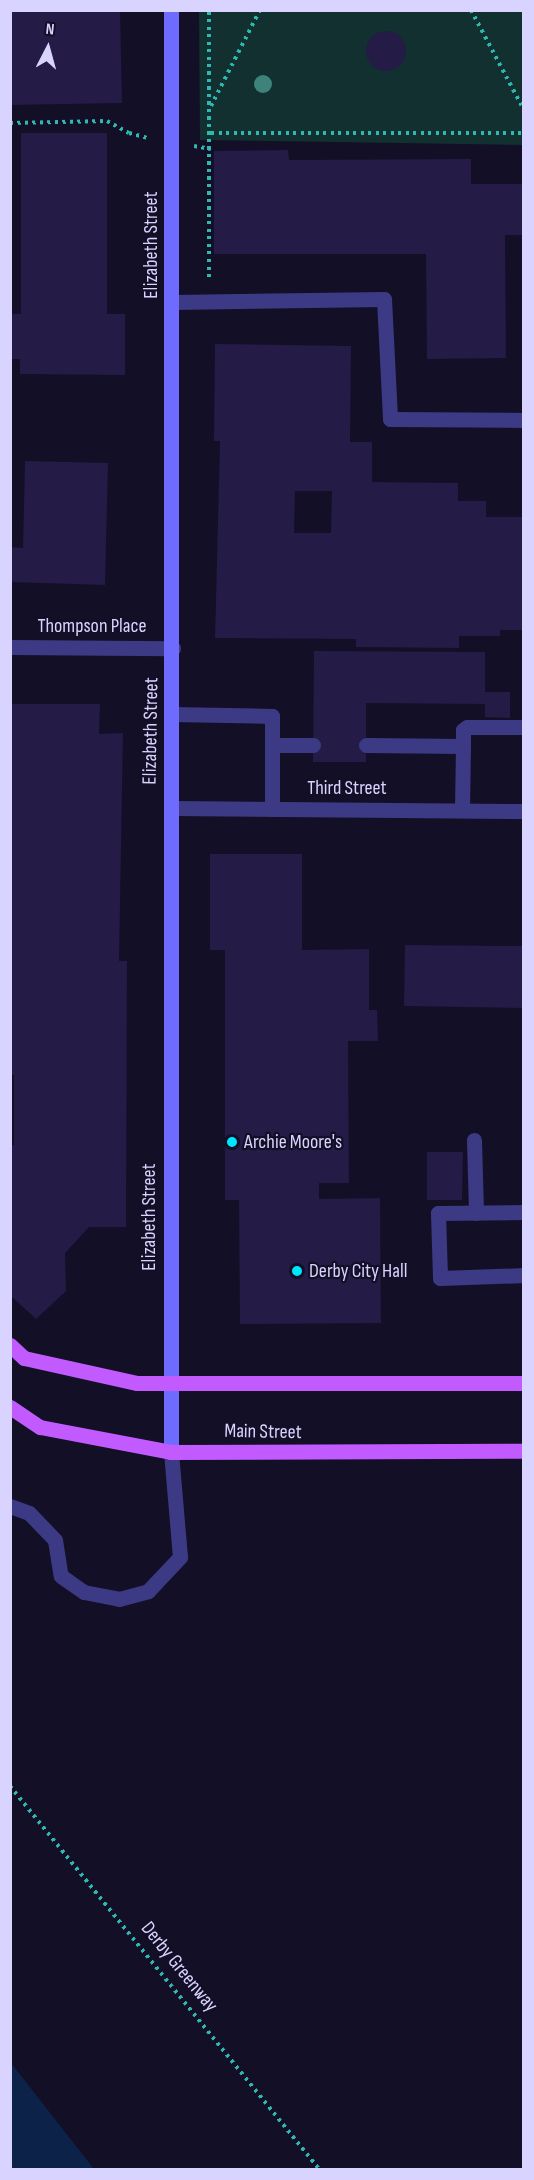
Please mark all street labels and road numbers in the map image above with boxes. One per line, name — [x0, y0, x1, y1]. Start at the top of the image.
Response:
street label: Elizabeth Street — [139, 191, 163, 299]
street label: Thompson Place — [38, 614, 146, 638]
street label: Elizabeth Street — [138, 677, 164, 785]
street label: Third Street — [307, 776, 387, 800]
street label: Elizabeth Street — [137, 1163, 161, 1271]
street label: Main Street — [224, 1419, 302, 1445]
street label: Derby Greenway — [135, 1917, 223, 2017]

